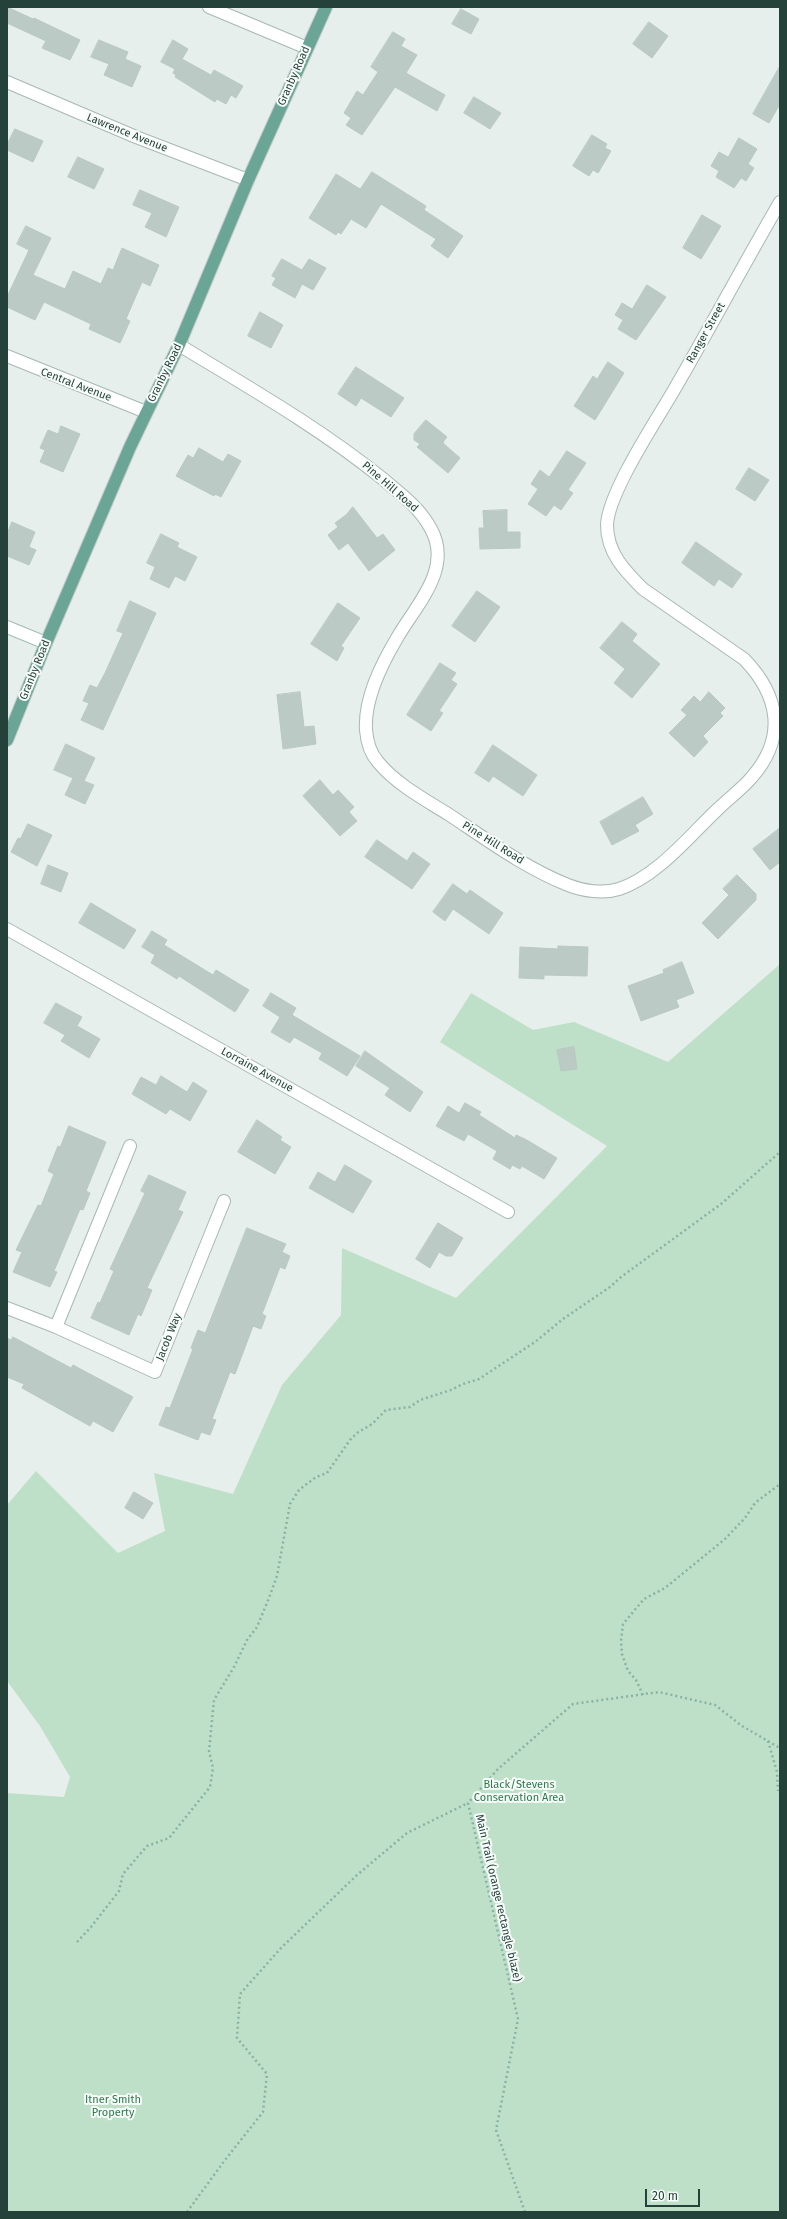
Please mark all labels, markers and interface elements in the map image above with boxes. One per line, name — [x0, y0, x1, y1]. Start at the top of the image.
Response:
street label: Granby Road — [275, 44, 313, 108]
street label: Lawrence Avenue — [85, 111, 169, 155]
street label: Ranger Street — [684, 300, 728, 366]
street label: Granby Road — [145, 342, 185, 404]
street label: Central Avenue — [39, 365, 113, 405]
street label: Pine Hill Road — [359, 459, 421, 515]
street label: Granby Road — [17, 638, 53, 702]
street label: Pine Hill Road — [460, 819, 526, 867]
street label: Lorraine Avenue — [219, 1045, 295, 1095]
street label: Jacob Way — [153, 1311, 185, 1363]
park label: Black/Stevens Conservation Area — [474, 1778, 564, 1804]
street label: Main Trail (orange rectangle blaze) — [472, 1813, 524, 1983]
park label: Itner Smith Property — [85, 2093, 141, 2119]
scale bar — [647, 2181, 702, 2207]
text: 20 m — [652, 2189, 678, 2203]

